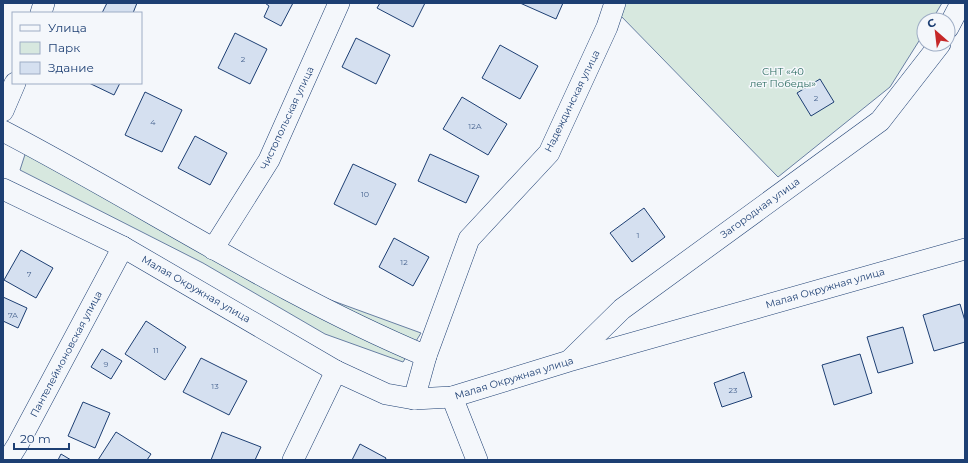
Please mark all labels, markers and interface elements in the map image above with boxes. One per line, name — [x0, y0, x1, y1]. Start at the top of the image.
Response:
legend — [12, 12, 142, 84]
north arrow — [916, 12, 956, 52]
text: С — [924, 15, 938, 31]
text: Улица — [48, 20, 87, 35]
text: Парк — [48, 40, 80, 55]
street label: Надеждинская улица — [542, 48, 602, 154]
house number: 2 — [241, 54, 246, 64]
text: Здание — [48, 60, 94, 75]
street label: Чистопольская улица — [257, 64, 317, 172]
park label: СНТ «40 лет Победы» — [750, 65, 816, 90]
house number: 2 — [814, 93, 819, 103]
house number: 4 — [150, 117, 156, 127]
house number: 12А — [468, 121, 482, 131]
street label: Загородная улица — [718, 175, 802, 241]
house number: 10 — [361, 189, 369, 199]
house number: 1 — [637, 230, 639, 240]
street label: Малая Окружная улица — [139, 253, 253, 325]
house number: 12 — [400, 257, 408, 267]
street label: Малая Окружная улица — [764, 265, 886, 311]
house number: 7 — [27, 269, 32, 279]
street label: Пантелеймоновская улица — [27, 289, 105, 419]
house number: 7А — [8, 310, 18, 320]
house number: 11 — [153, 345, 159, 355]
street label: Малая Окружная улица — [453, 354, 575, 402]
house number: 9 — [104, 359, 109, 369]
house number: 13 — [211, 381, 219, 391]
house number: 23 — [728, 385, 738, 395]
scale bar — [14, 425, 69, 451]
text: 20 m — [20, 431, 51, 446]

